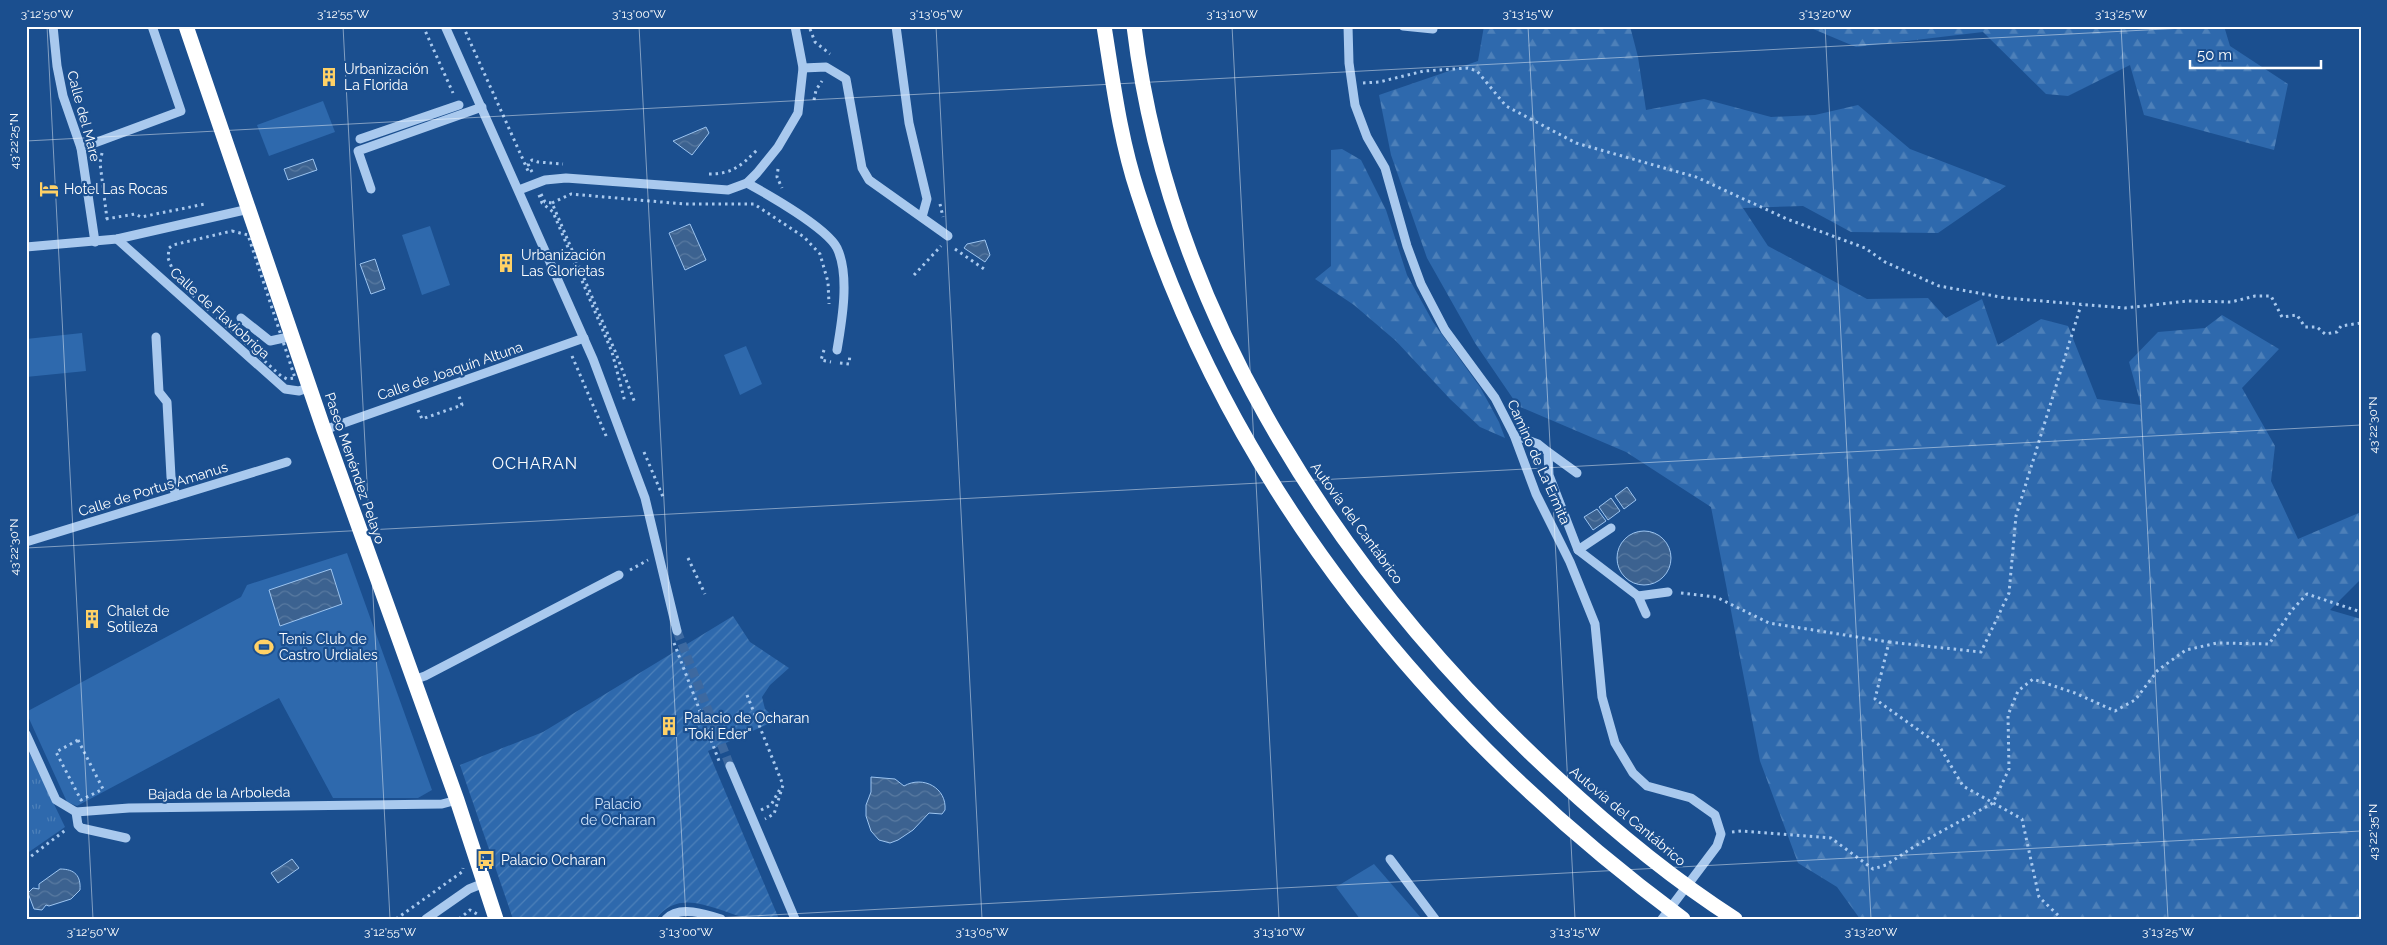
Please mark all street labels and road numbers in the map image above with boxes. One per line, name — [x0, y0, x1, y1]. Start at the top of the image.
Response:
street label: Calle del Mare — [64, 69, 104, 163]
street label: Calle de Flaviobriga — [167, 264, 273, 362]
street label: Calle de Joaquín Altuna — [375, 339, 525, 403]
street label: Paseo Menéndez Pelayo — [322, 390, 388, 546]
street label: Camino de La Ermita — [1504, 397, 1574, 527]
street label: Calle de Portus Amanus — [77, 459, 230, 519]
street label: Autovía del Cantábrico — [1308, 459, 1406, 587]
street label: Autovía del Cantábrico — [1567, 763, 1689, 869]
street label: Bajada de la Arboleda — [148, 784, 290, 802]

